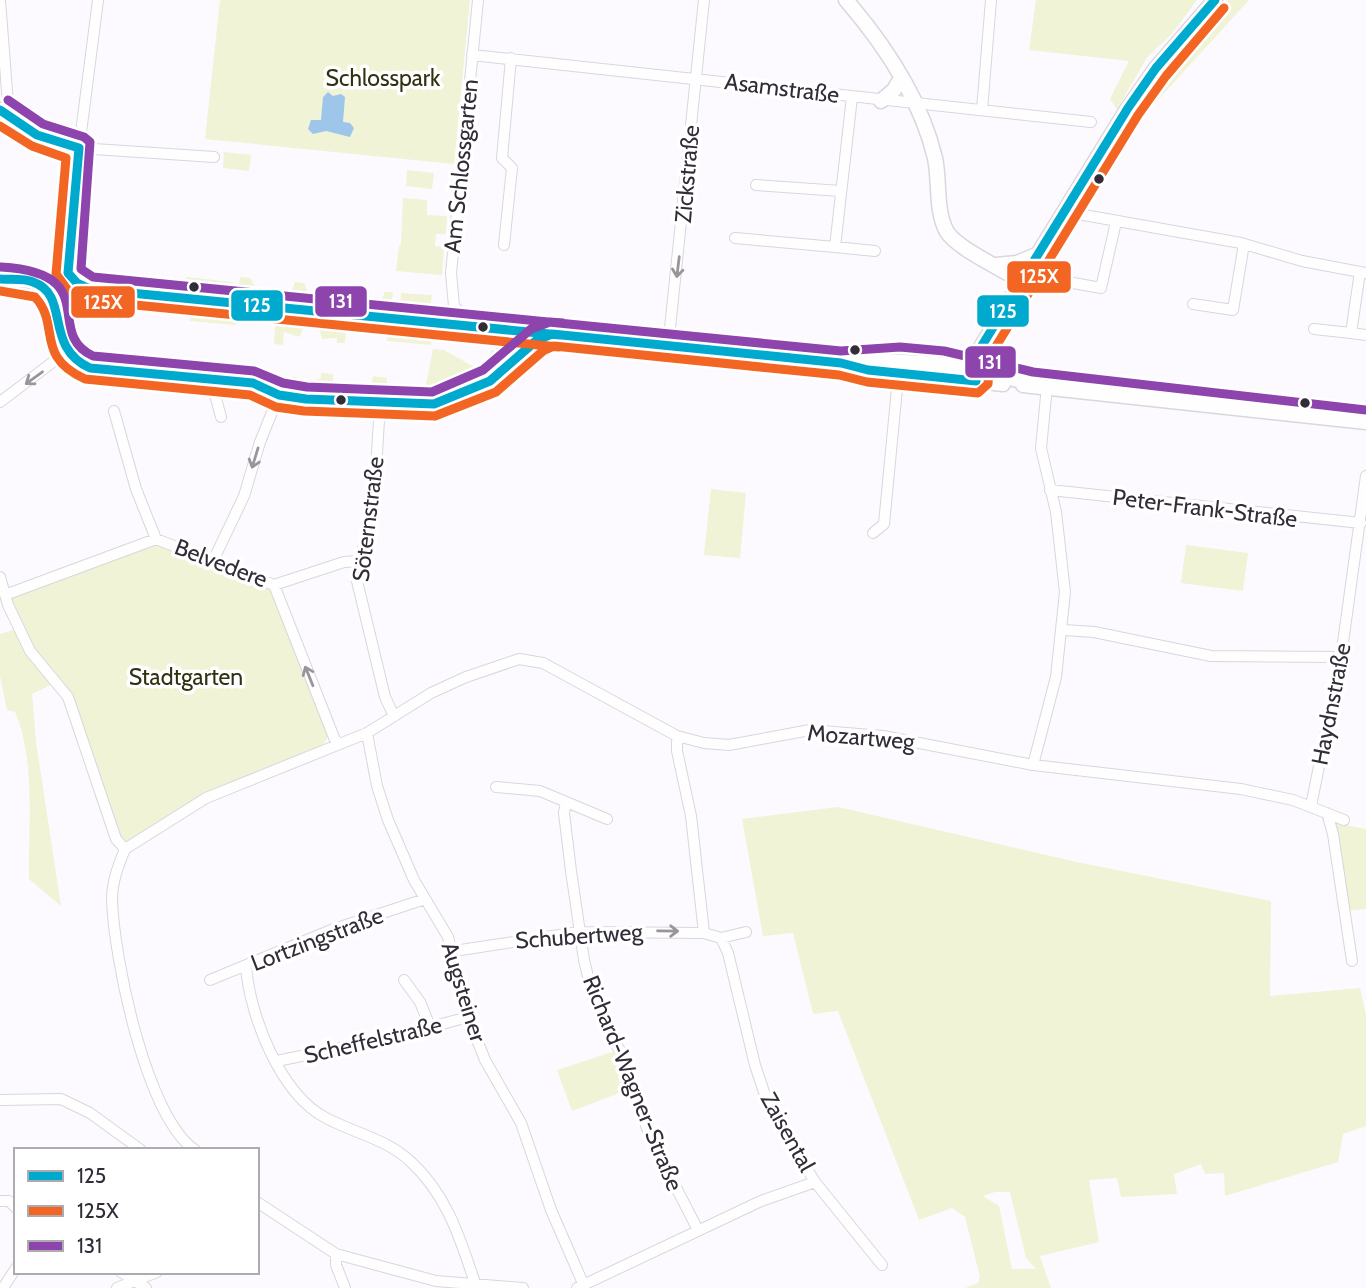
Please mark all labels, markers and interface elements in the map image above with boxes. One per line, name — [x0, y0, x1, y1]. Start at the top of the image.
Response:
park label: Schlosspark — [326, 64, 441, 92]
street label: Asamstraße — [723, 67, 841, 109]
street label: Am Schlossgarten — [438, 78, 484, 254]
street label: Zickstraße — [669, 124, 705, 224]
unlabelled marker — [1092, 172, 1106, 186]
one-way arrow — [671, 255, 684, 278]
line badge: 125X — [1006, 260, 1072, 294]
text: 125X — [1019, 265, 1059, 288]
unlabelled marker — [187, 280, 201, 294]
line badge: 125X — [70, 285, 136, 319]
line badge: 131 — [314, 285, 368, 318]
line badge: 125 — [230, 289, 284, 322]
text: 131 — [329, 290, 353, 313]
text: 125X — [83, 291, 123, 314]
text: 125 — [243, 294, 271, 317]
line badge: 125 — [976, 294, 1030, 328]
text: 125 — [989, 300, 1017, 323]
unlabelled marker — [476, 320, 490, 334]
unlabelled marker — [848, 343, 862, 357]
line badge: 131 — [964, 345, 1017, 379]
text: 131 — [978, 351, 1002, 374]
one-way arrow — [25, 371, 44, 385]
unlabelled marker — [334, 393, 348, 407]
unlabelled marker — [1298, 396, 1312, 410]
one-way arrow — [248, 447, 261, 469]
street label: Söternstraße — [346, 455, 390, 583]
street label: Peter-Frank-Straße — [1111, 483, 1299, 533]
street label: Belvedere — [171, 533, 271, 594]
street label: Haydnstraße — [1305, 640, 1357, 768]
park label: Stadtgarten — [129, 663, 243, 691]
one-way arrow — [302, 666, 315, 688]
street label: Mozartweg — [806, 718, 916, 756]
street label: Lortzingstraße — [247, 901, 387, 977]
street label: Schubertweg — [514, 918, 644, 954]
one-way arrow — [656, 924, 679, 937]
street label: Augsteiner — [436, 939, 493, 1046]
street label: Richard-Wagner-Straße — [577, 971, 689, 1195]
street label: Scheffelstraße — [301, 1010, 445, 1069]
street label: Zaisental — [755, 1087, 821, 1177]
legend — [14, 1148, 259, 1274]
text: 125 — [77, 1163, 106, 1188]
text: 125X — [77, 1198, 119, 1223]
text: 131 — [77, 1233, 102, 1258]

